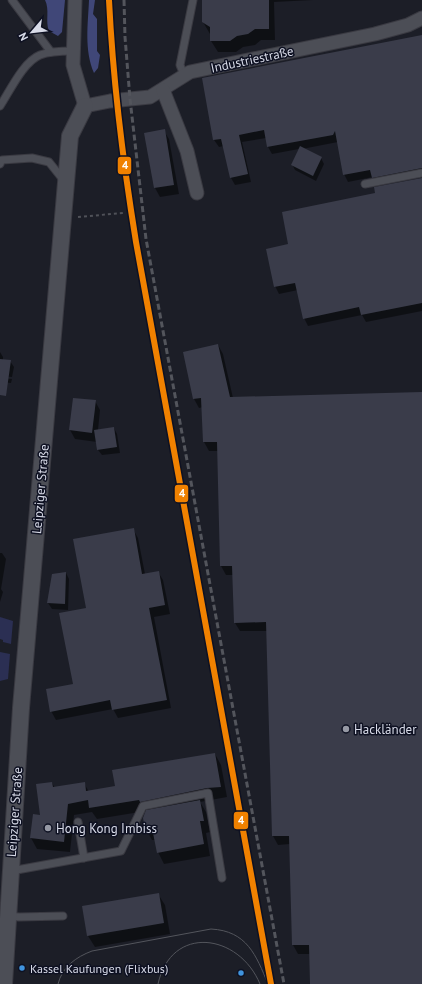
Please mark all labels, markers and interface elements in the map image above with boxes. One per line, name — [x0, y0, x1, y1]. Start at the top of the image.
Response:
north arrow — [12, 12, 52, 52]
text: N — [15, 30, 31, 43]
street label: Industriestraße — [209, 42, 295, 77]
line badge: 4 — [117, 156, 132, 175]
text: 4 — [122, 158, 129, 172]
street label: Leipziger Straße — [28, 443, 53, 535]
line badge: 4 — [174, 484, 189, 503]
text: 4 — [179, 486, 186, 500]
place label: Hackländer — [354, 721, 417, 738]
marker: Hackländer — [341, 724, 351, 734]
street label: Leipziger Straße — [3, 766, 26, 858]
line badge: 4 — [233, 811, 249, 830]
text: 4 — [238, 813, 245, 827]
place label: Hong Kong Imbiss — [56, 820, 157, 837]
marker: Hong Kong Imbiss — [43, 823, 53, 833]
place label: Kassel Kaufungen (Flixbus) — [30, 961, 168, 976]
marker: Kassel Kaufungen (Flixbus) — [17, 963, 27, 973]
unlabelled marker — [236, 968, 246, 978]

